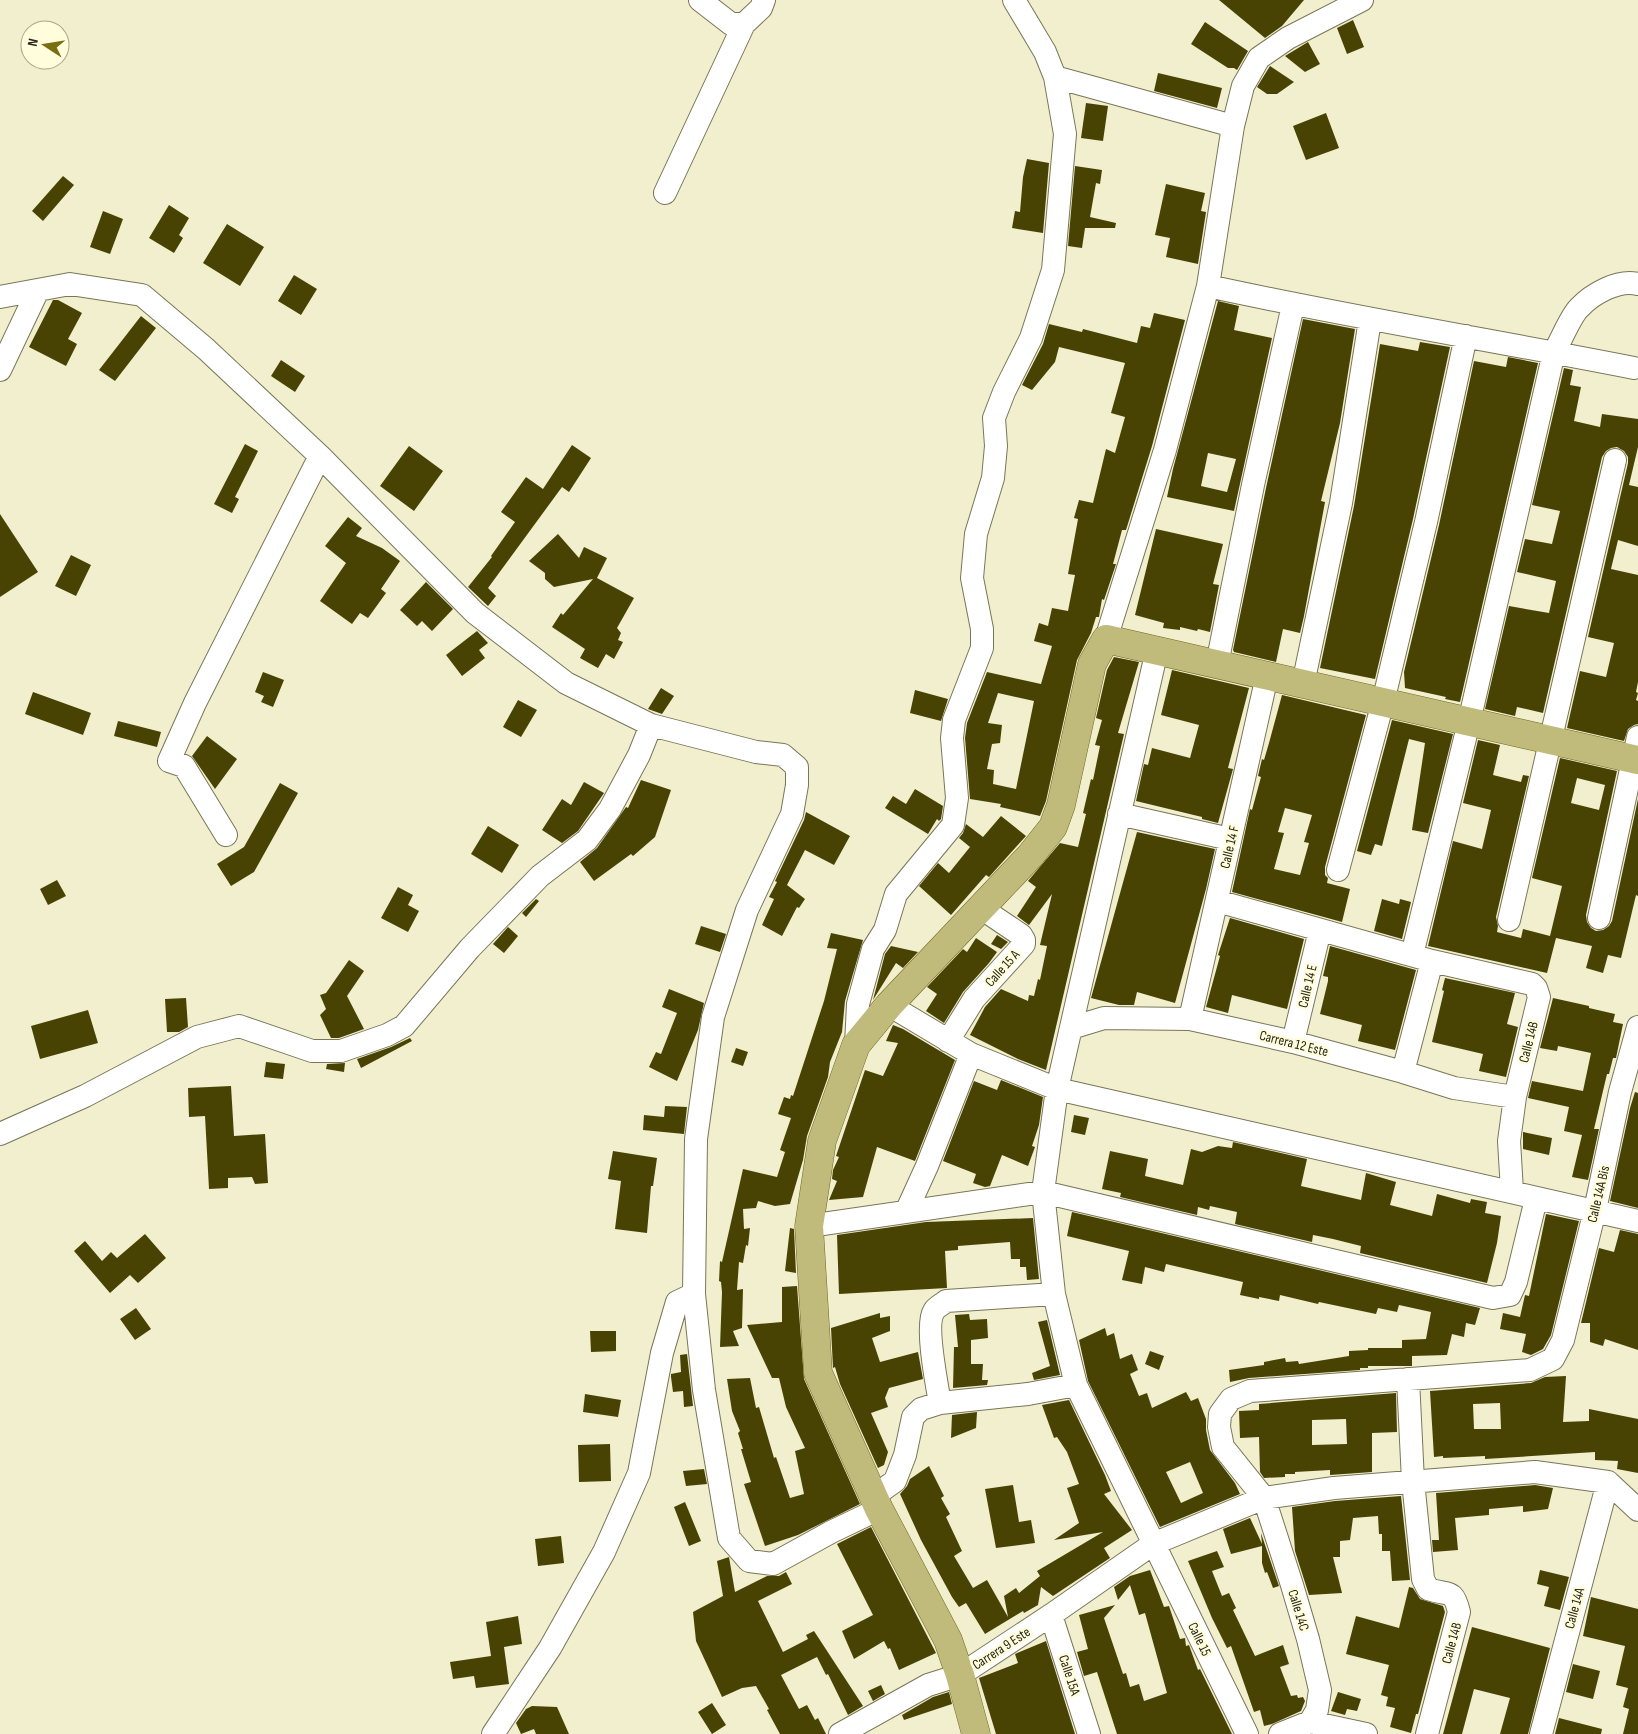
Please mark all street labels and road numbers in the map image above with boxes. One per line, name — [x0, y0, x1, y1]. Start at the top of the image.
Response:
street label: Calle 14 F — [1216, 824, 1243, 870]
street label: Calle 15 A — [981, 946, 1024, 990]
street label: Calle 14 E — [1294, 963, 1321, 1009]
street label: Calle 14B — [1515, 1020, 1542, 1065]
street label: Carrera 12 Este — [1258, 1027, 1330, 1060]
street label: Calle 14A Bis — [1584, 1164, 1613, 1224]
street label: Calle 14A — [1561, 1585, 1588, 1630]
street label: Calle 14C — [1284, 1587, 1313, 1633]
street label: Calle 15 — [1184, 1620, 1215, 1659]
street label: Calle 14B — [1438, 1621, 1465, 1666]
street label: Carrera 9 Este — [969, 1623, 1033, 1673]
street label: Calle 15A — [1055, 1653, 1084, 1698]

